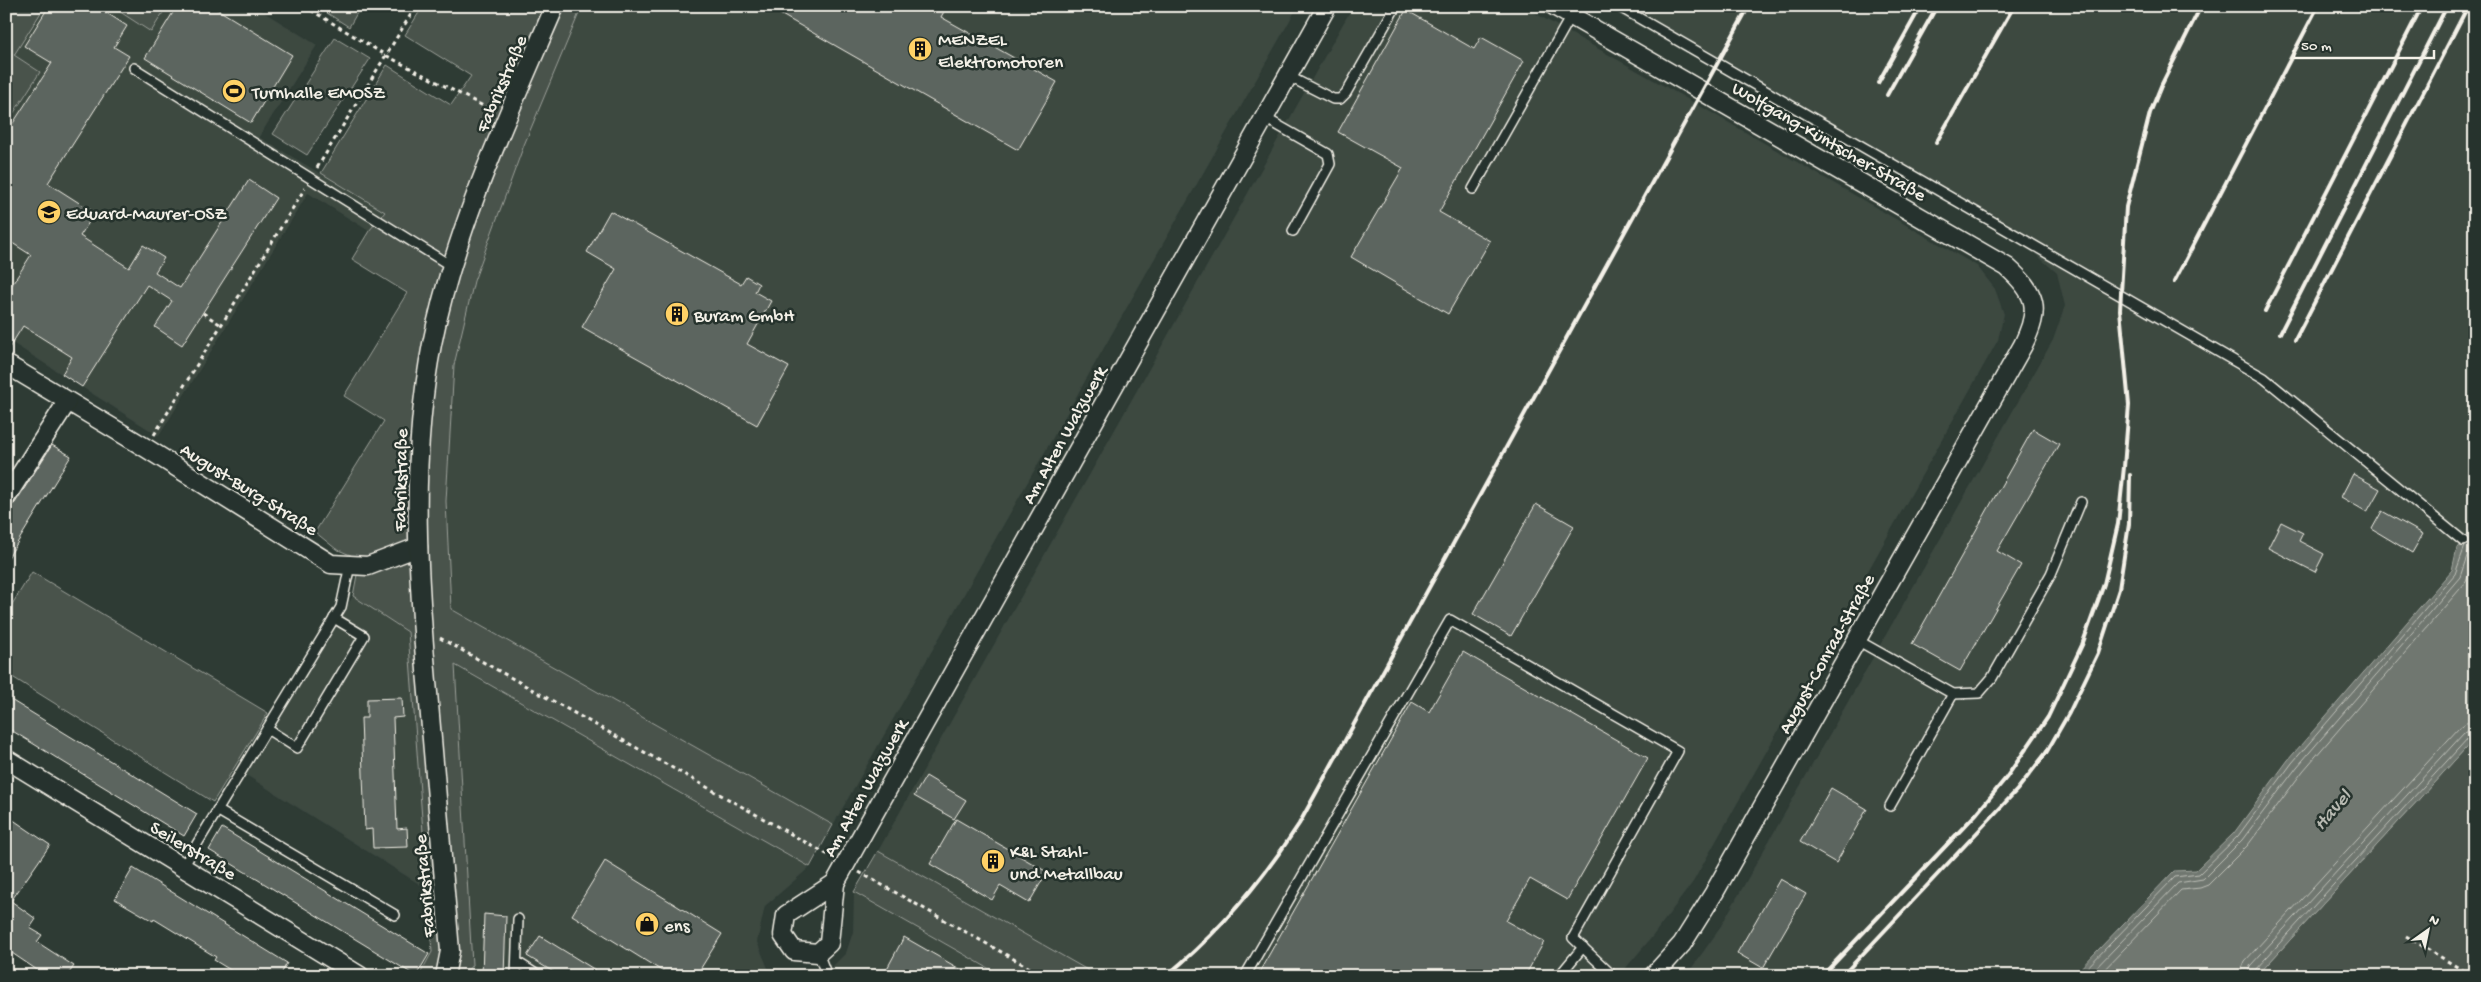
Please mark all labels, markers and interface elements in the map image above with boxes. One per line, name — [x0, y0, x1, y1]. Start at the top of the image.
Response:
scale bar — [2294, 28, 2434, 60]
place label: MENZEL Elektromotoren — [938, 30, 1063, 75]
street label: Fabrikstraße — [472, 32, 534, 137]
building icon: MENZEL Elektromotoren — [907, 36, 933, 62]
text: 50 m — [2301, 38, 2332, 56]
sports icon: Turnhalle EMOSZ — [221, 78, 247, 104]
street label: Wolfgang-Küntscher-Straße — [1727, 78, 1930, 208]
place label: Turnhalle EMOSZ — [251, 83, 386, 106]
school or university icon: Eduard-Maurer-OSZ — [36, 199, 62, 225]
place label: Eduard-Maurer-OSZ — [66, 204, 227, 227]
building icon: Buram GmbH — [664, 301, 690, 327]
place label: Buram GmbH — [693, 306, 794, 329]
street label: Am Alten Walzwerk — [1019, 361, 1114, 509]
street label: Fabrikstraße — [390, 428, 415, 533]
street label: August-Burg-Straße — [175, 439, 321, 543]
street label: August-Conrad-Straße — [1775, 571, 1882, 739]
street label: Am Alten Walzwerk — [820, 714, 915, 862]
water label: Havel — [2310, 785, 2358, 836]
street label: Seilerstraße — [145, 817, 240, 887]
street label: Fabrikstraße — [411, 833, 443, 939]
place label: K&L Stahl- und Metallbau — [1010, 842, 1123, 887]
building icon: K&L Stahl- und Metallbau — [980, 848, 1006, 874]
north arrow — [2404, 904, 2454, 954]
shop icon: ens — [634, 911, 660, 937]
text: N — [2425, 912, 2442, 931]
place label: ens — [664, 916, 691, 939]

